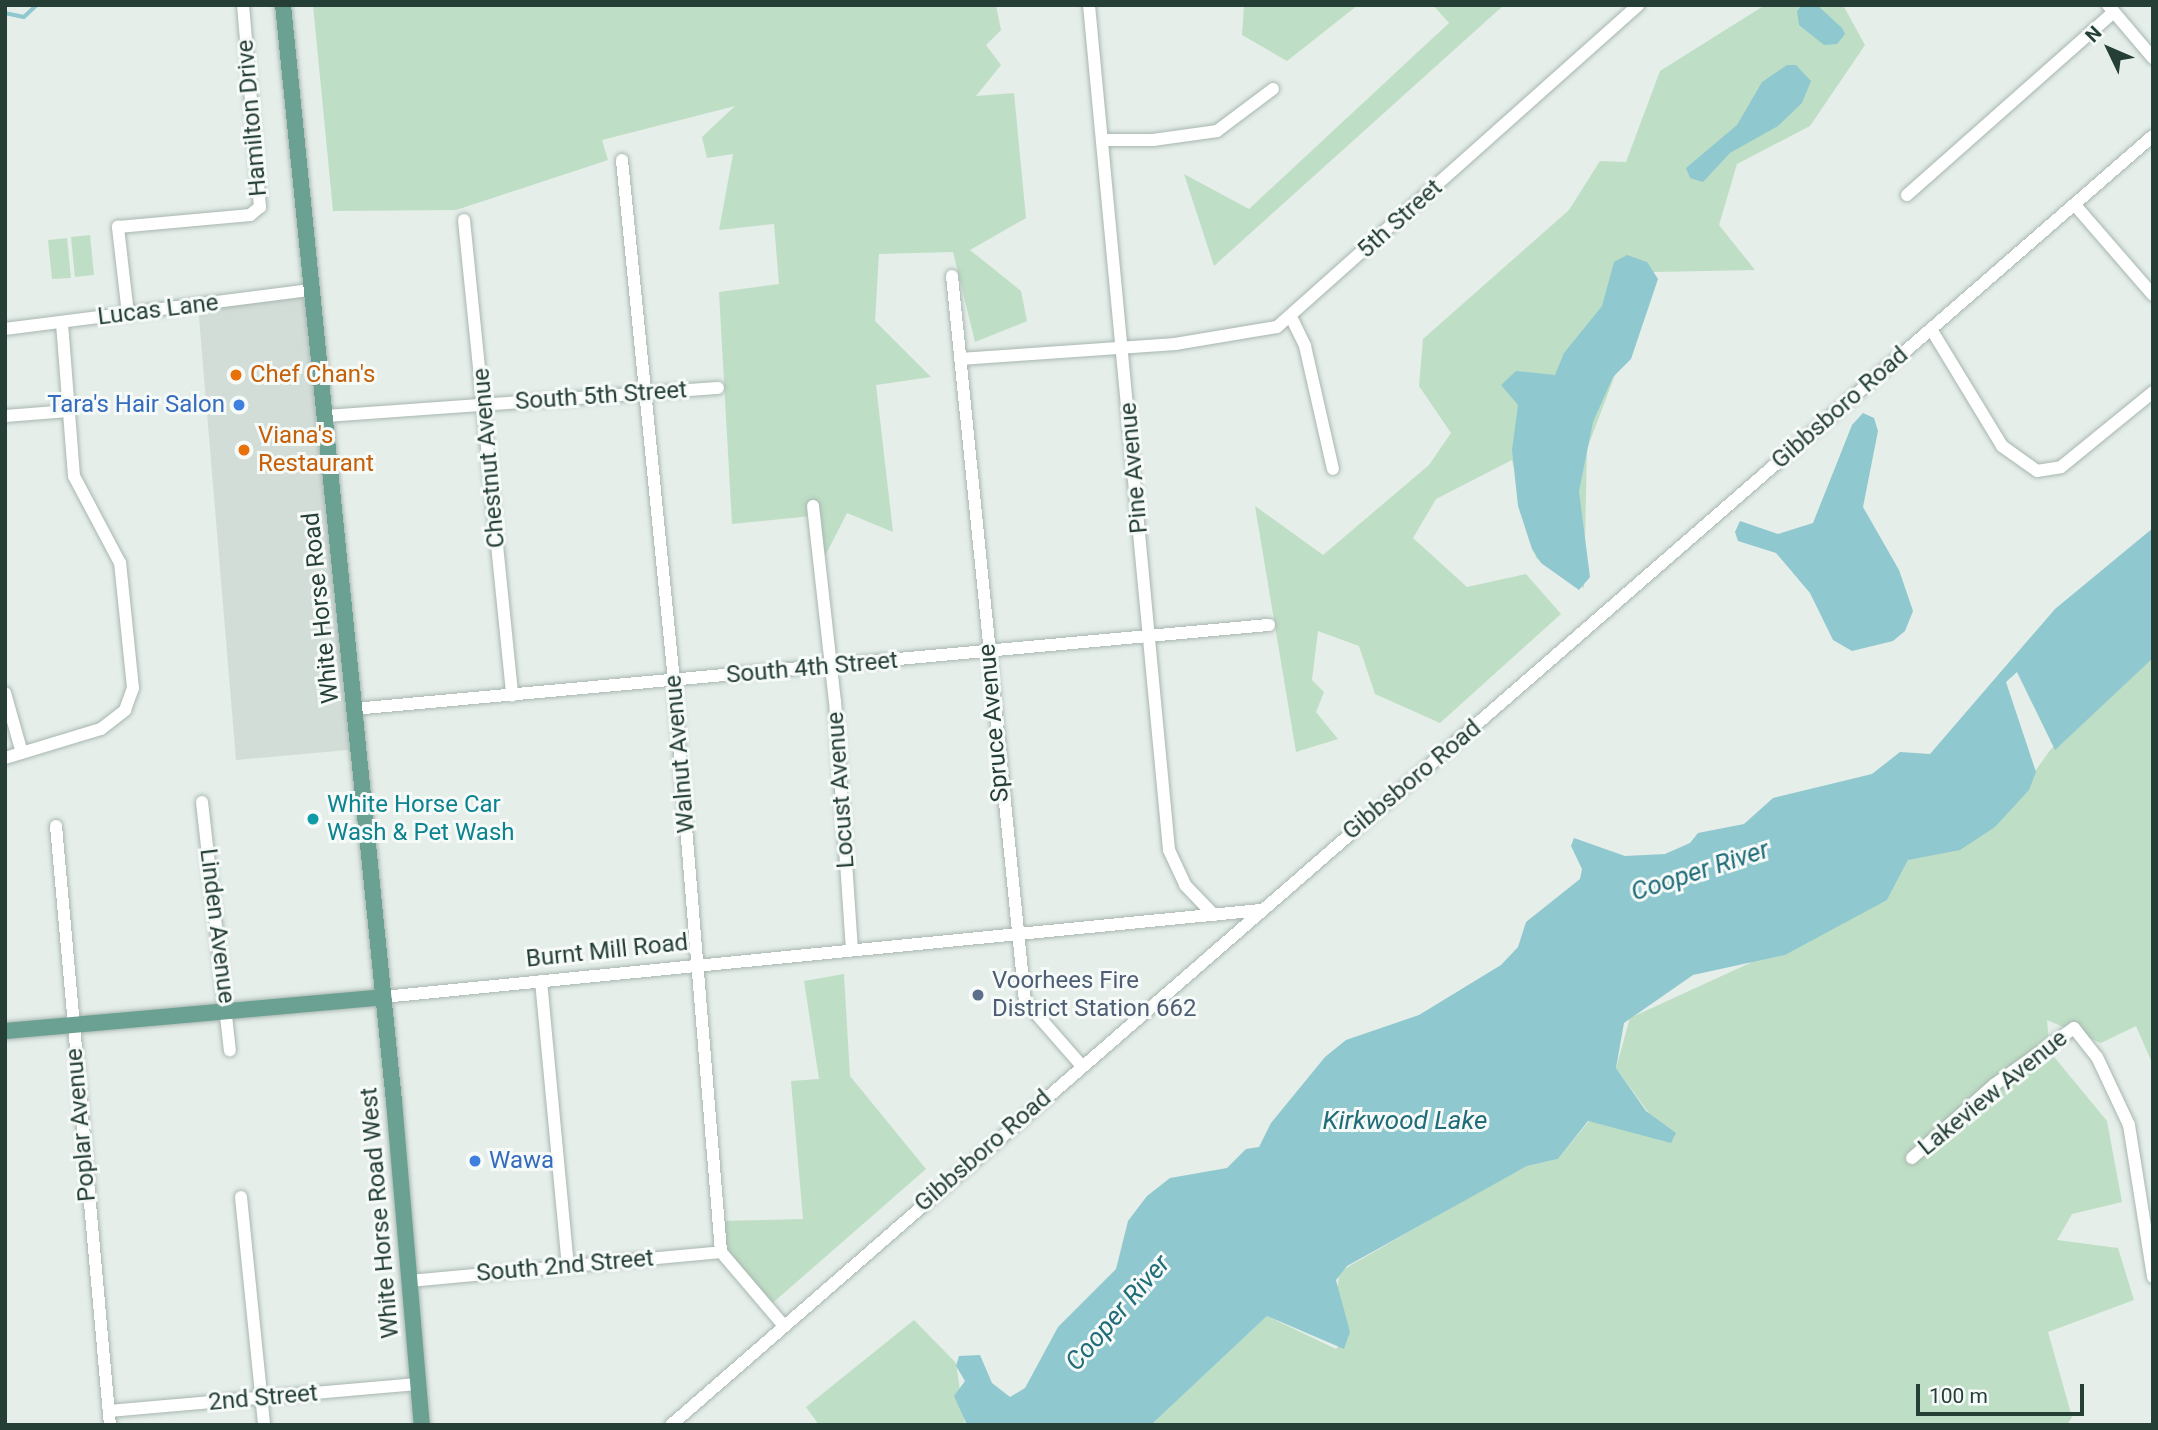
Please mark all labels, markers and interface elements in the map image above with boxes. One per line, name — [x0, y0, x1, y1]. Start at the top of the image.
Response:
north arrow — [2074, 14, 2144, 84]
text: N — [2081, 21, 2106, 47]
street label: Hamilton Drive — [231, 38, 273, 198]
street label: 5th Street — [1352, 174, 1448, 264]
street label: Lucas Lane — [96, 288, 220, 332]
street label: Gibbsboro Road — [1766, 341, 1914, 475]
place label: Chef Chan's — [250, 361, 375, 389]
marker: Chef Chan's — [228, 367, 244, 383]
street label: Chestnut Avenue — [467, 367, 511, 549]
street label: South 5th Street — [514, 376, 688, 416]
place label: Tara's Hair Salon — [47, 391, 225, 419]
marker: Tara's Hair Salon — [231, 397, 247, 413]
street label: Pine Avenue — [1114, 401, 1154, 535]
place label: Viana's Restaurant — [258, 422, 374, 478]
marker: Viana's Restaurant — [236, 442, 252, 458]
street label: White Horse Road — [297, 511, 345, 705]
street label: Spruce Avenue — [973, 643, 1015, 803]
street label: South 4th Street — [725, 646, 899, 690]
street label: Walnut Avenue — [659, 674, 701, 834]
street label: Locust Avenue — [821, 711, 861, 869]
street label: Gibbsboro Road — [1337, 714, 1487, 846]
place label: White Horse Car Wash & Pet Wash — [327, 791, 514, 847]
marker: White Horse Car Wash & Pet Wash — [305, 811, 321, 827]
water label: Cooper River — [1627, 834, 1773, 908]
street label: Linden Avenue — [193, 847, 241, 1005]
street label: Burnt Mill Road — [525, 928, 689, 974]
place label: Voorhees Fire District Station 662 — [992, 967, 1196, 1023]
marker: Voorhees Fire District Station 662 — [970, 987, 986, 1003]
street label: Lakeview Avenue — [1913, 1024, 2073, 1162]
street label: Poplar Avenue — [60, 1047, 102, 1203]
street label: Gibbsboro Road — [909, 1084, 1057, 1218]
street label: White Horse Road West — [355, 1086, 405, 1340]
water label: Kirkwood Lake — [1323, 1105, 1487, 1137]
place label: Wawa — [489, 1147, 554, 1175]
marker: Wawa — [467, 1153, 483, 1169]
street label: South 2nd Street — [475, 1244, 655, 1288]
water label: Cooper River — [1059, 1249, 1177, 1377]
scale bar — [1920, 1370, 2088, 1414]
street label: 2nd Street — [207, 1379, 319, 1417]
text: 100 m — [1929, 1384, 1988, 1408]

